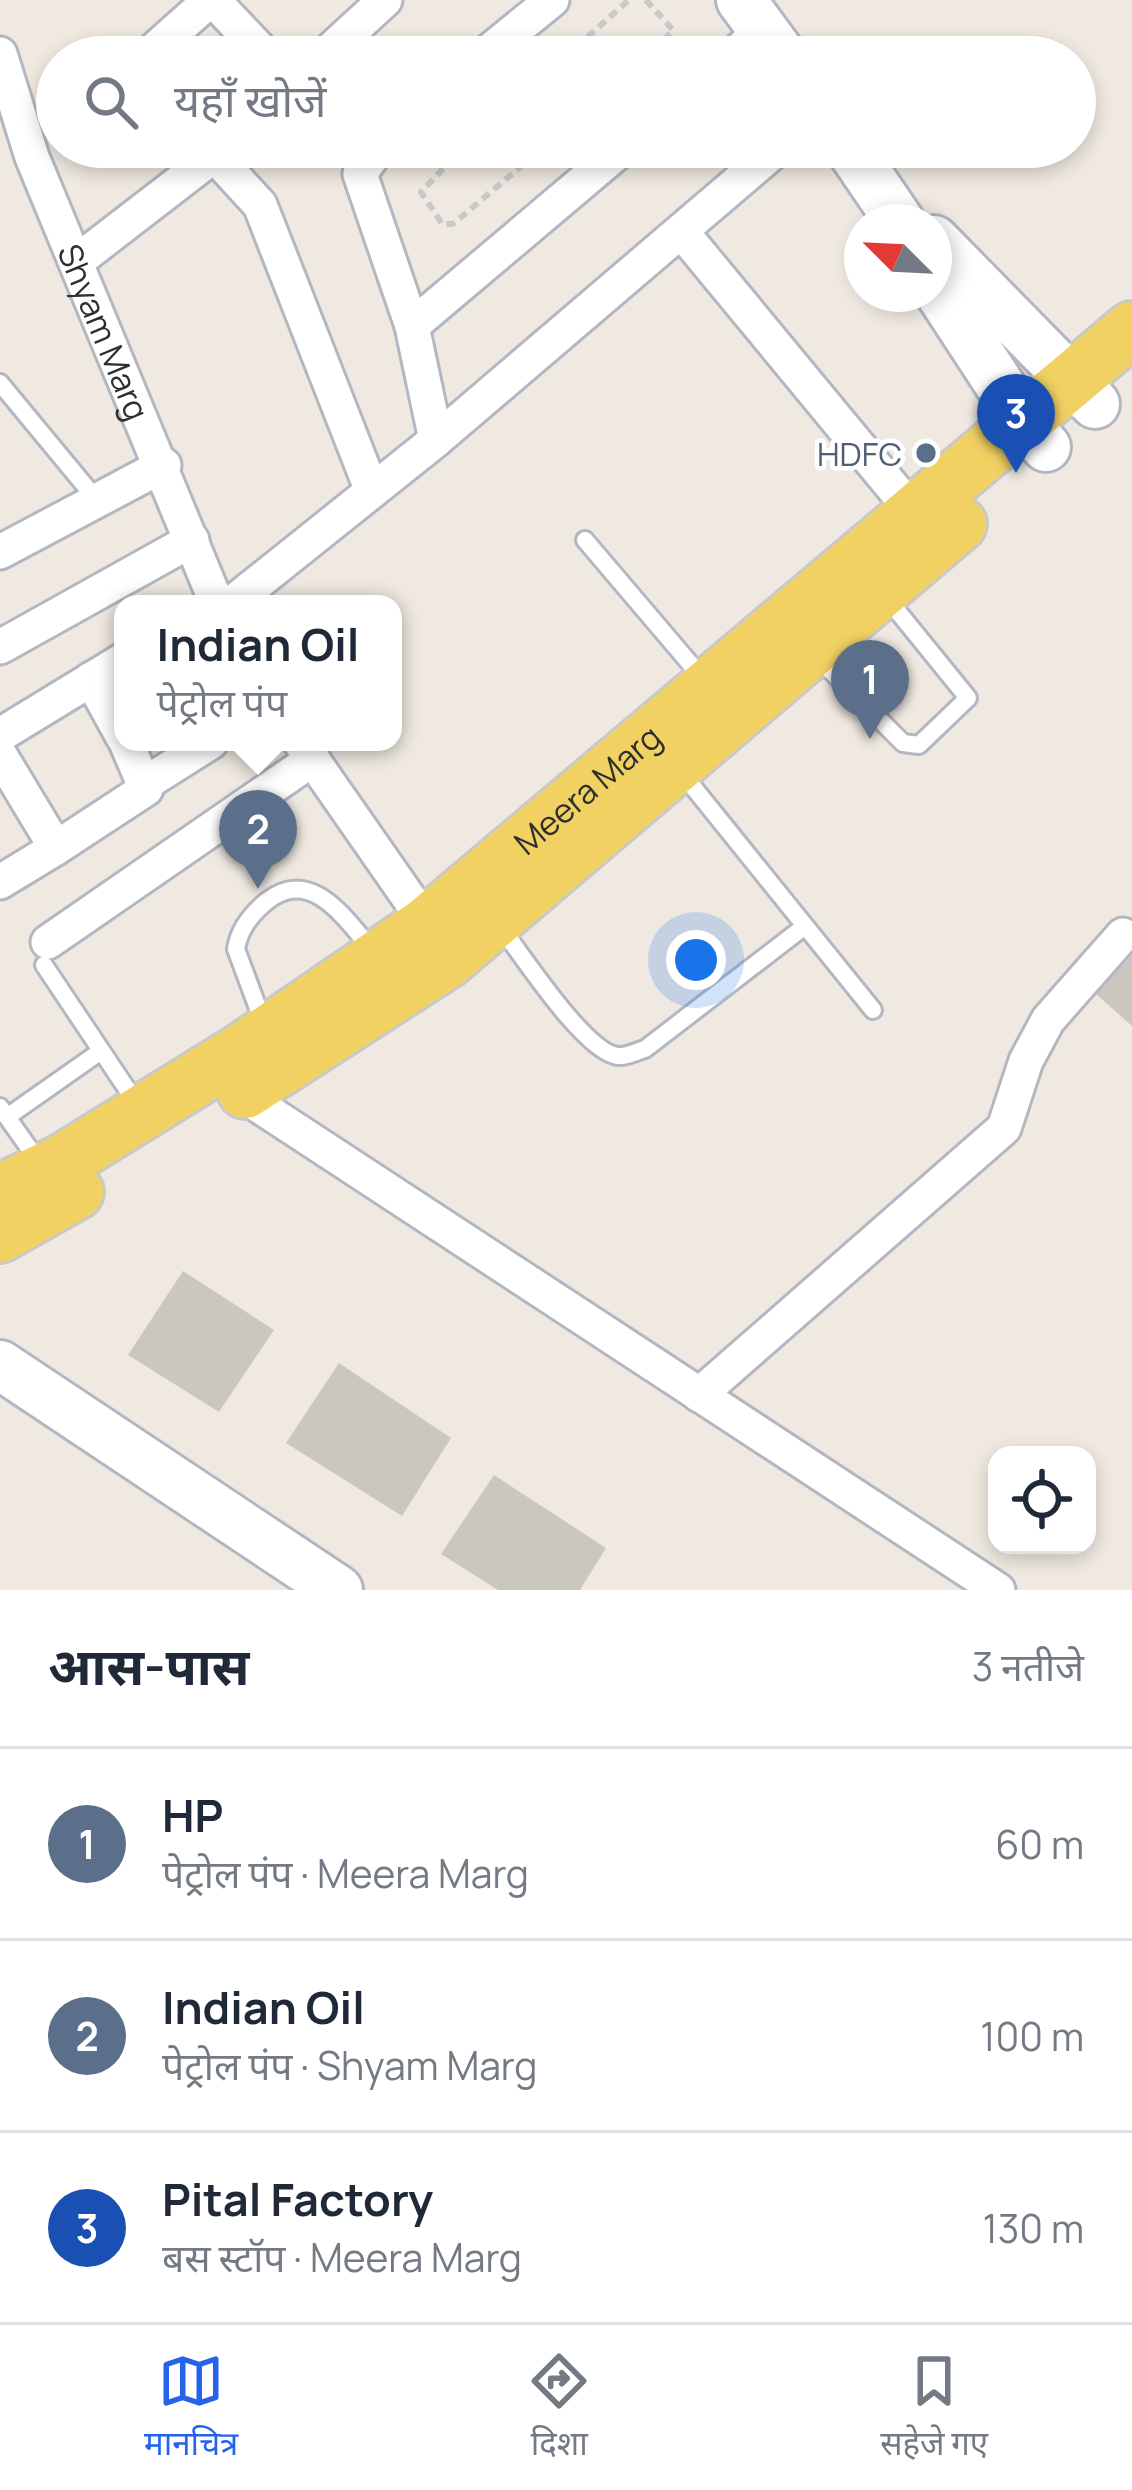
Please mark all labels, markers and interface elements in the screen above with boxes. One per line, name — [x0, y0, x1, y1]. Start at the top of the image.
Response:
search box — [36, 36, 1096, 168]
icon: search — [78, 69, 144, 135]
text: यहाँ खोजें — [174, 69, 327, 131]
north arrow — [844, 204, 952, 312]
street label: Shyam Marg — [48, 237, 161, 427]
pin: 3 — [977, 374, 1055, 473]
place label: HDFC — [817, 431, 902, 476]
marker: HDFC — [913, 440, 939, 466]
popup — [114, 595, 402, 751]
text: Indian Oil — [157, 613, 359, 675]
pin: 1 — [831, 640, 909, 739]
text: पेट्रोल पंप — [157, 675, 287, 729]
street label: Meera Marg — [504, 714, 670, 864]
pin: 2 — [219, 790, 297, 889]
your location — [666, 930, 726, 990]
map controls — [988, 1446, 1096, 1554]
button: locate — [988, 1446, 1096, 1554]
text: आस-पास — [48, 1631, 250, 1700]
text: 3 नतीजे — [972, 1639, 1084, 1693]
text: HP — [162, 1784, 223, 1846]
text: 1 — [78, 1817, 96, 1871]
text: 60 m — [995, 1817, 1084, 1871]
text: पेट्रोल पंप · Meera Marg — [162, 1846, 529, 1900]
text: Indian Oil — [162, 1976, 365, 2038]
text: 2 — [75, 2009, 99, 2063]
text: 100 m — [980, 2009, 1084, 2063]
text: पेट्रोल पंप · Shyam Marg — [162, 2038, 537, 2092]
text: Pital Factory — [162, 2168, 433, 2230]
text: 3 — [76, 2201, 98, 2255]
text: 130 m — [983, 2201, 1084, 2255]
text: बस स्टॉप · Meera Marg — [162, 2230, 522, 2284]
tab: मानचित्र — [144, 2348, 238, 2468]
tab: दिशा — [526, 2348, 592, 2468]
tab: सहेजे गए — [880, 2348, 988, 2468]

